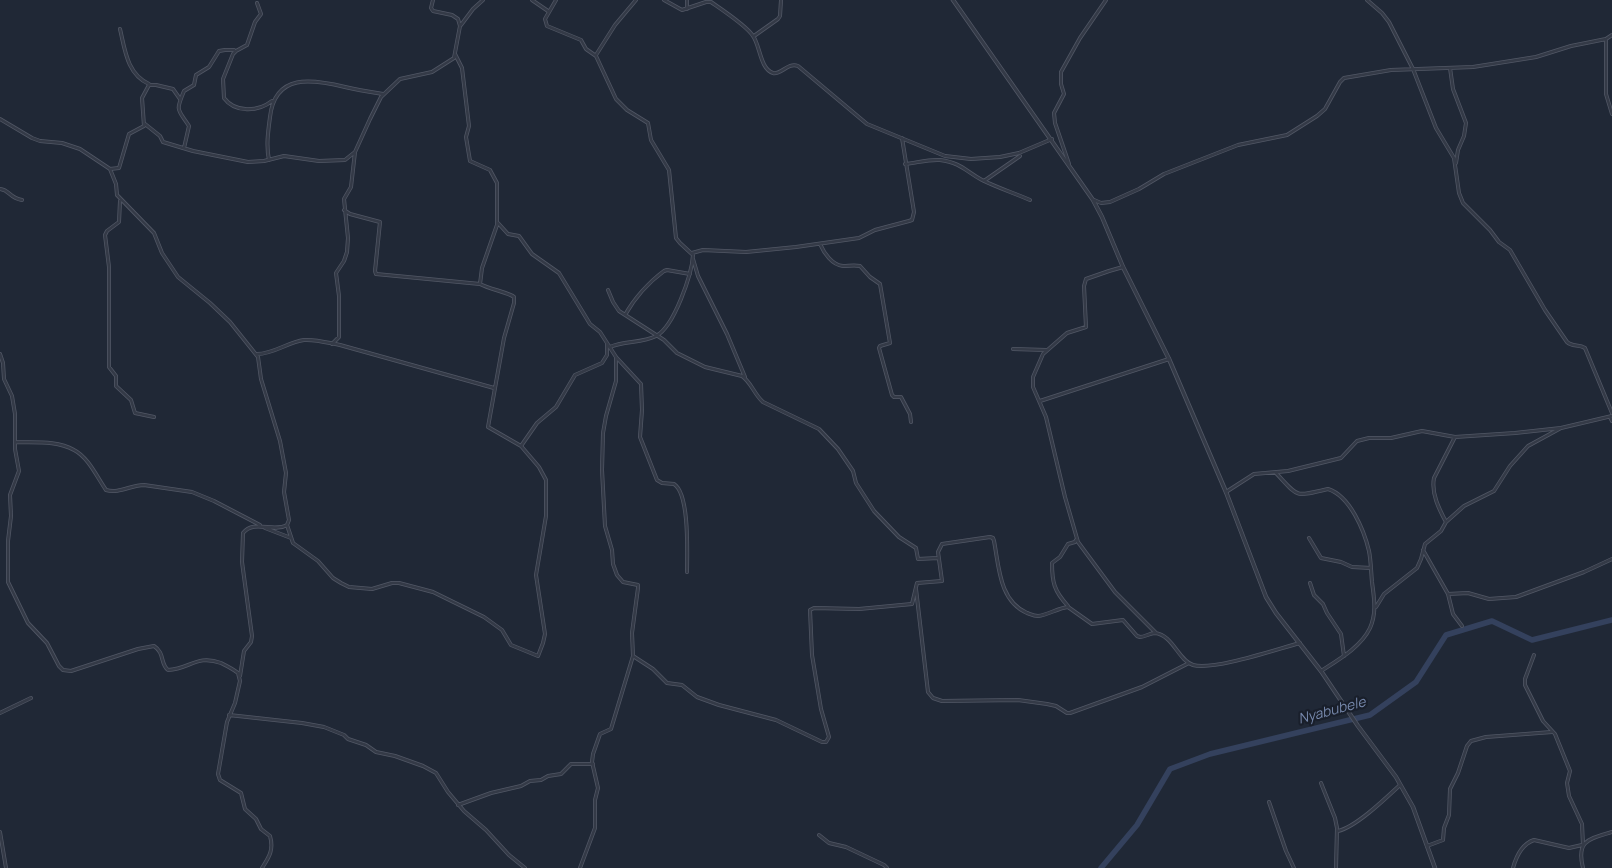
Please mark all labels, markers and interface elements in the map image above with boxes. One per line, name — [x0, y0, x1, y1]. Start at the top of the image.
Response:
water label: Nyabubele — [1297, 694, 1367, 728]

